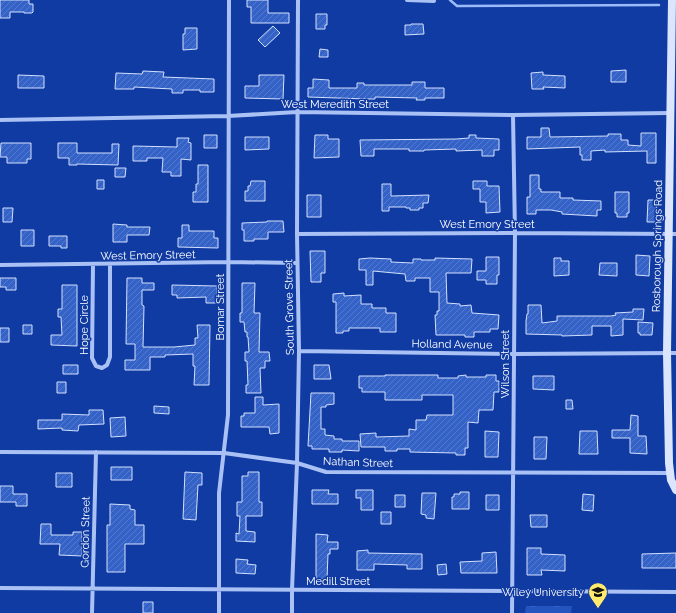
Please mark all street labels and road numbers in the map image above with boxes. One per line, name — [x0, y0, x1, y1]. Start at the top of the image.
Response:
street label: West Meredith Street — [281, 98, 389, 111]
street label: Rosborough Springs Road — [650, 180, 665, 312]
street label: West Emory Street — [439, 218, 535, 231]
street label: West Emory Street — [100, 248, 196, 263]
street label: South Grove Street — [282, 259, 297, 355]
street label: Bomar Street — [214, 273, 227, 340]
street label: Hope Circle — [78, 295, 91, 355]
street label: Wilson Street — [499, 329, 512, 398]
street label: Holland Avenue — [411, 337, 493, 352]
street label: Nathan Street — [323, 455, 394, 470]
street label: Gordon Street — [78, 496, 93, 568]
street label: Medill Street — [306, 575, 370, 588]

